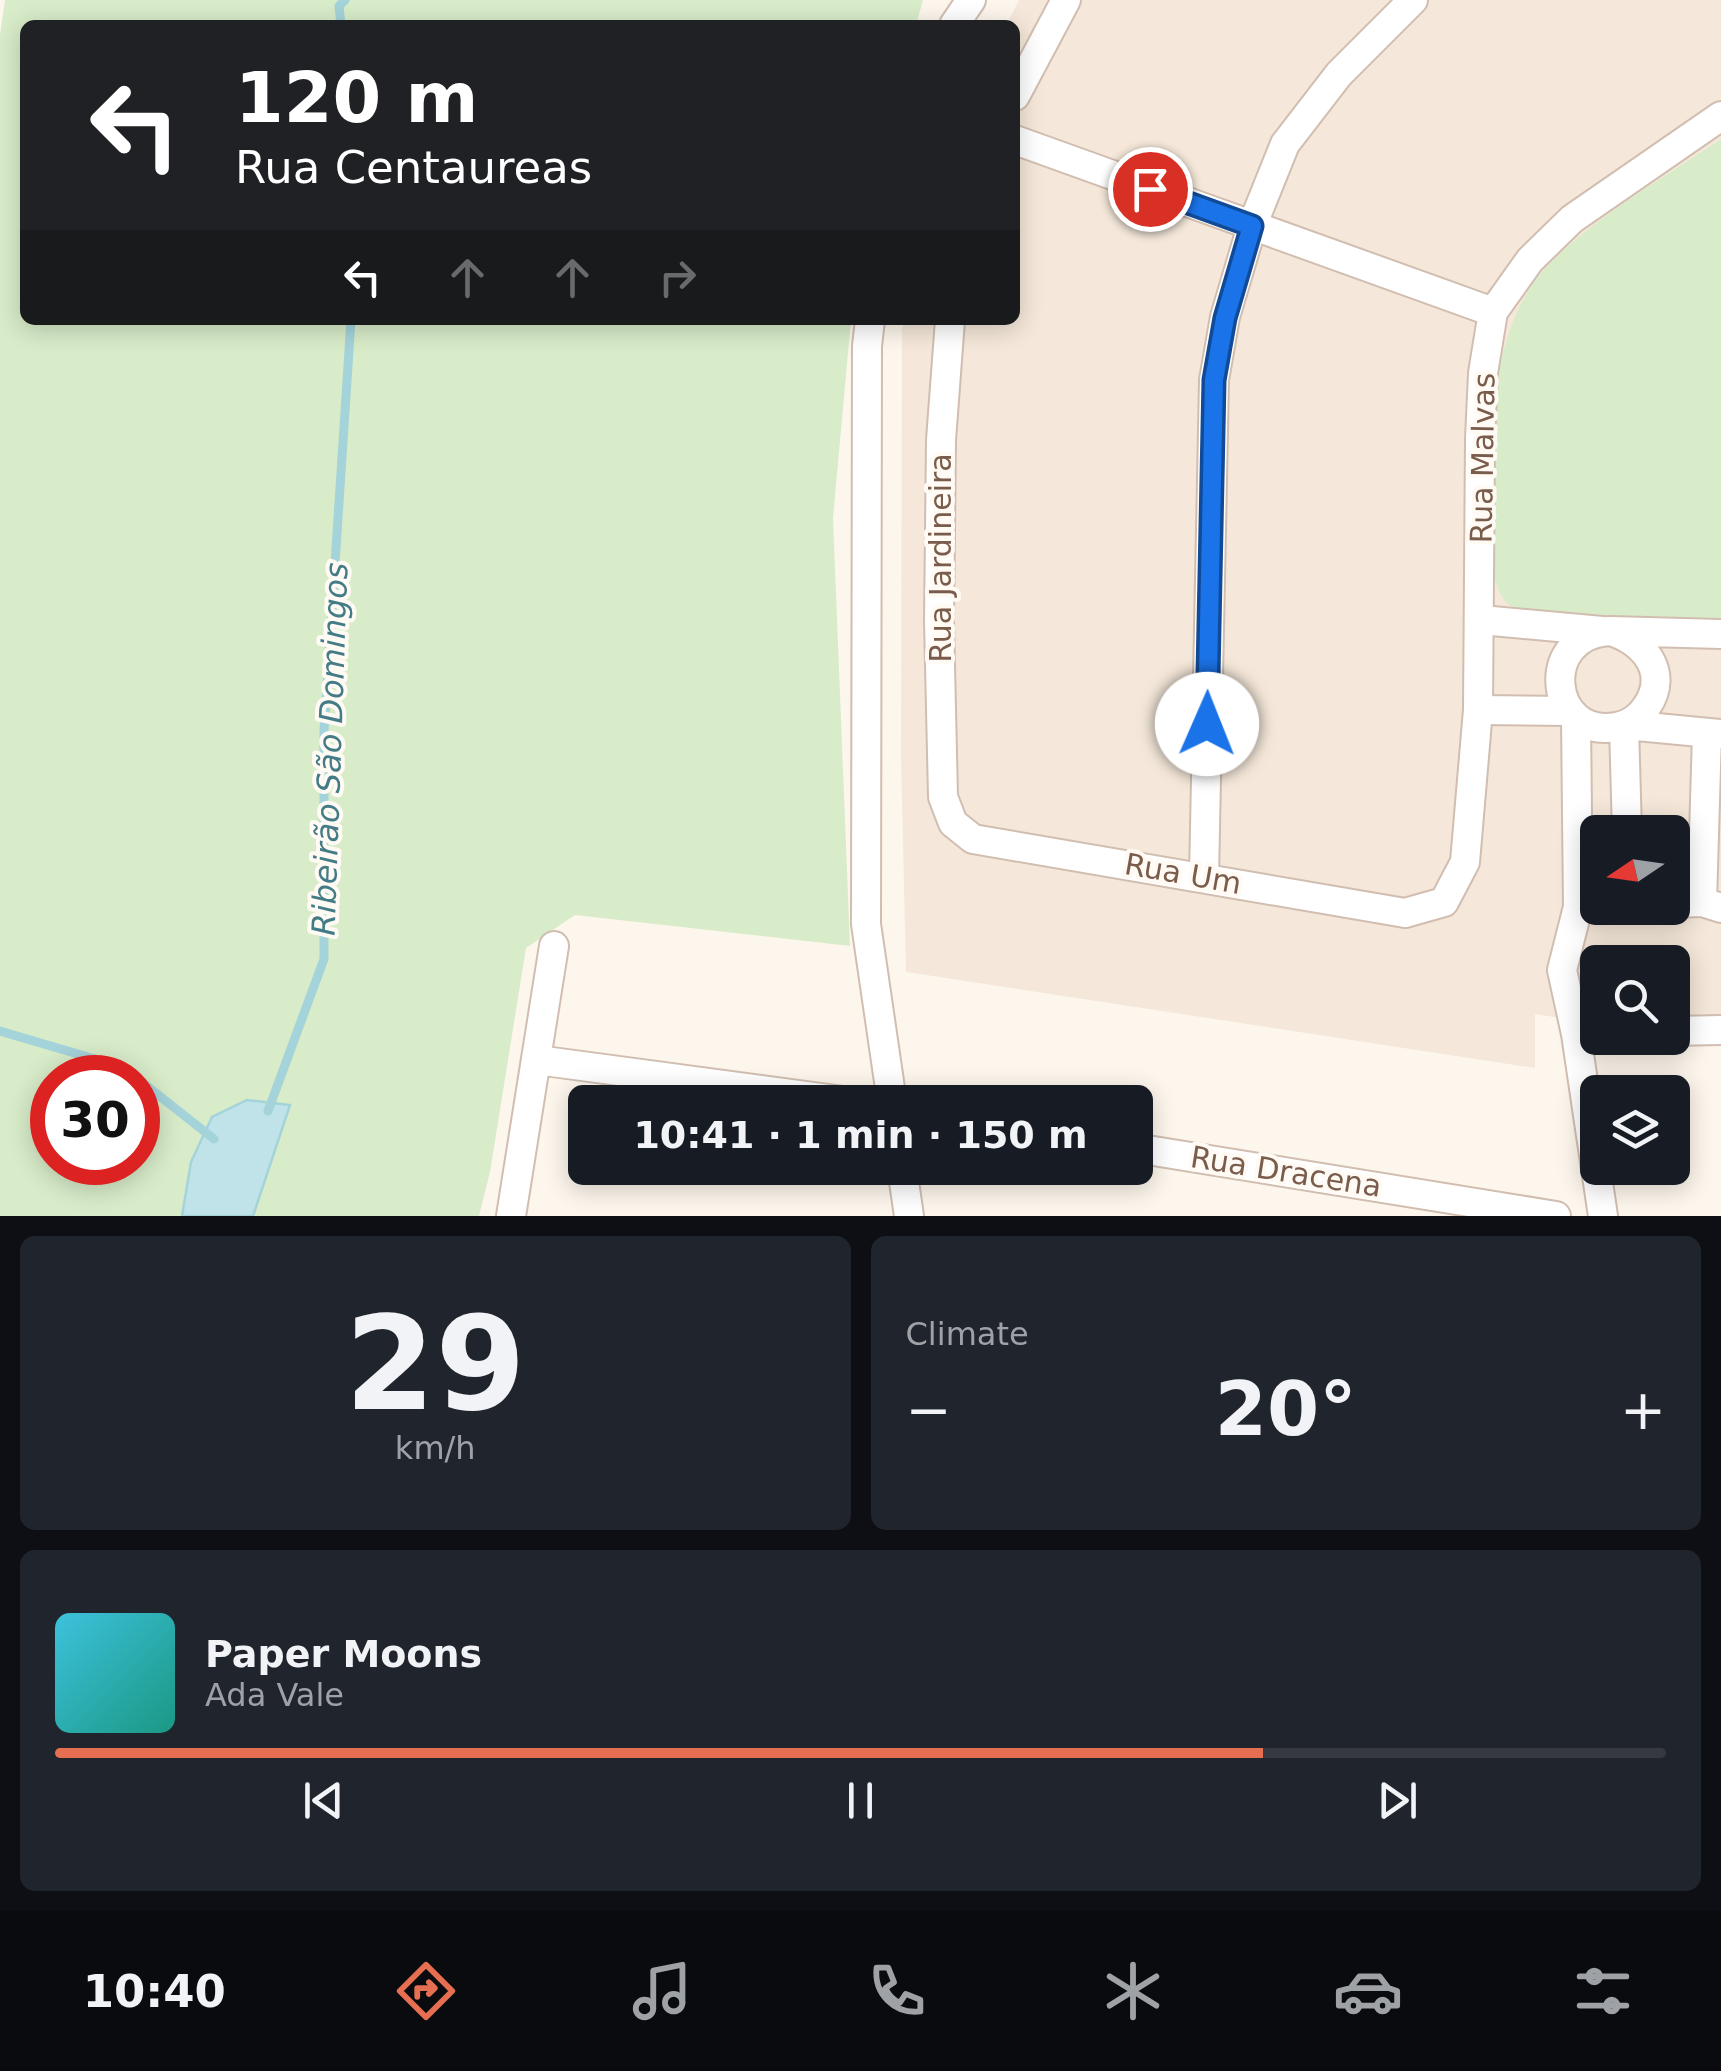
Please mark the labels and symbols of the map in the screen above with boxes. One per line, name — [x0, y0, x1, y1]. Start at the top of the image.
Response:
pin — [1108, 147, 1193, 232]
street label: Rua Malvas — [1464, 372, 1501, 544]
street label: Rua Jardineira — [923, 453, 958, 663]
water label: Ribeirão São Domingos — [304, 562, 356, 936]
position arrow — [1155, 672, 1259, 776]
north arrow — [1580, 815, 1690, 925]
street label: Rua Um — [1122, 846, 1244, 901]
speed limit sign: 30 — [30, 1055, 160, 1185]
street label: Rua Dracena — [1188, 1139, 1384, 1204]

